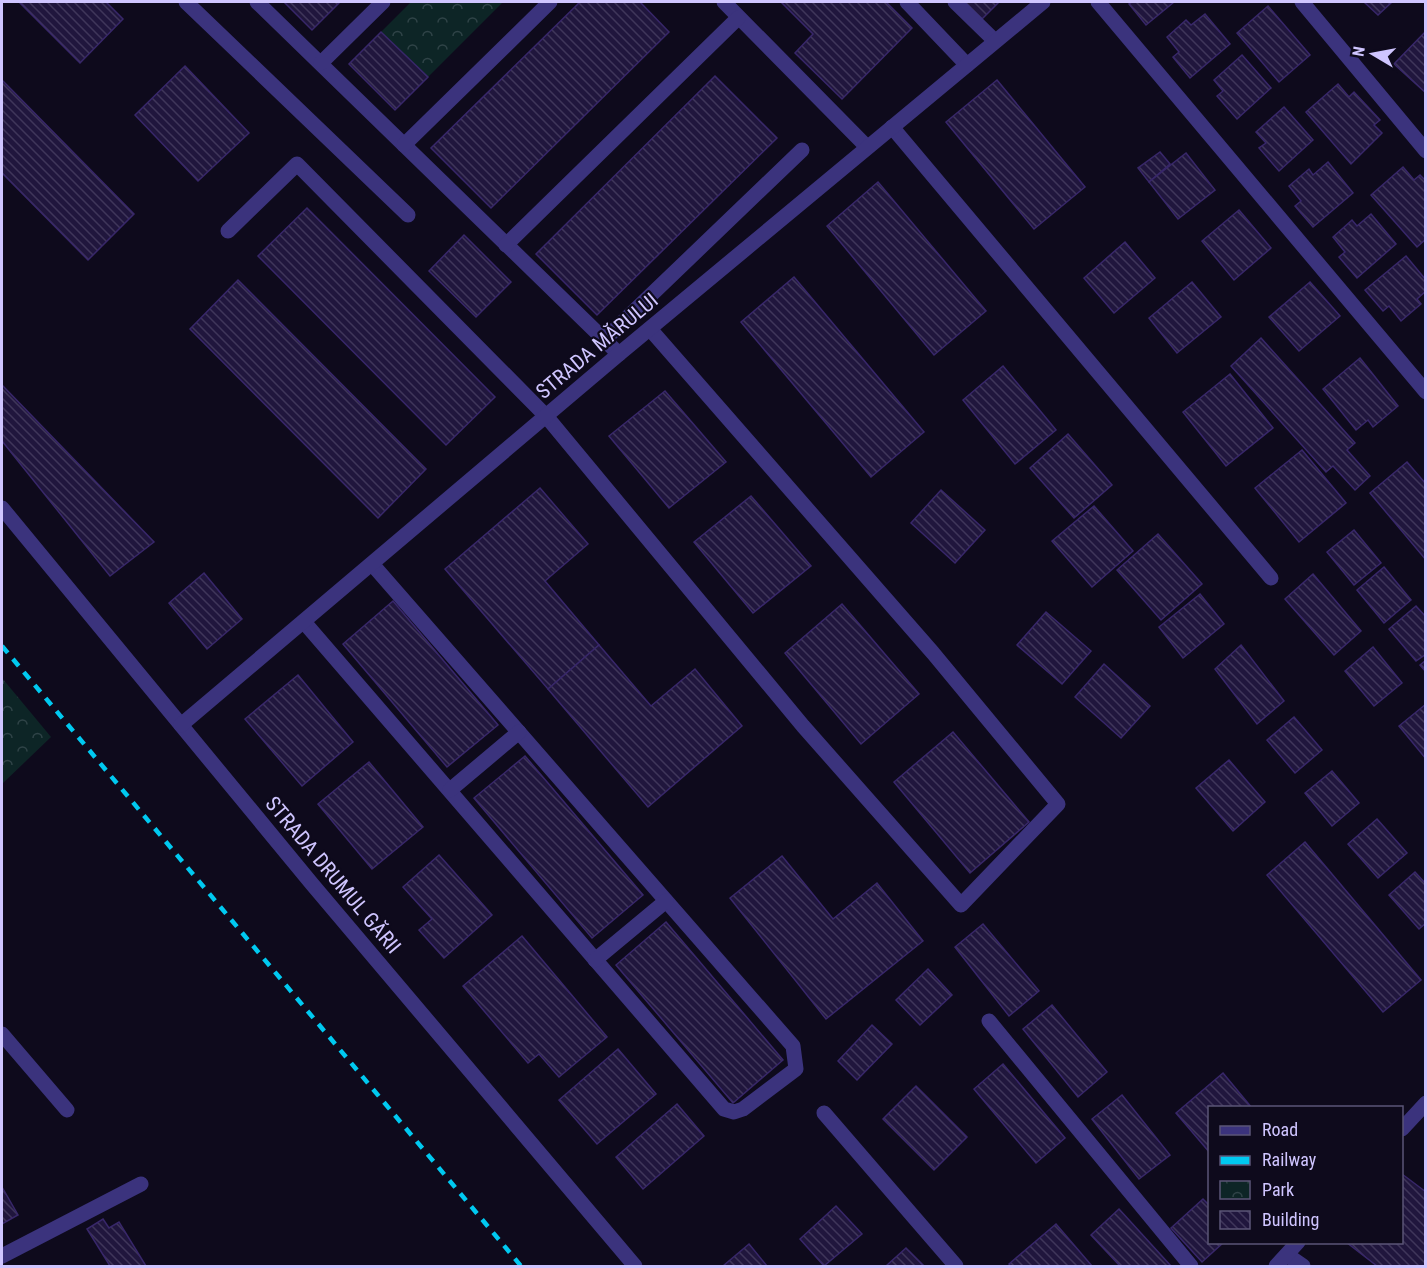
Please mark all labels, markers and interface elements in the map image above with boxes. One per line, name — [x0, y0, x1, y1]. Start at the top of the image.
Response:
north arrow — [1343, 24, 1403, 84]
text: N — [1349, 45, 1369, 58]
street label: STRADA MĂRULUI — [531, 288, 663, 404]
street label: STRADA DRUMUL GĂRII — [260, 792, 406, 958]
legend — [1208, 1106, 1403, 1244]
text: Road — [1262, 1119, 1298, 1140]
text: Railway — [1262, 1149, 1317, 1170]
text: Park — [1262, 1179, 1294, 1200]
text: Building — [1262, 1209, 1319, 1230]

